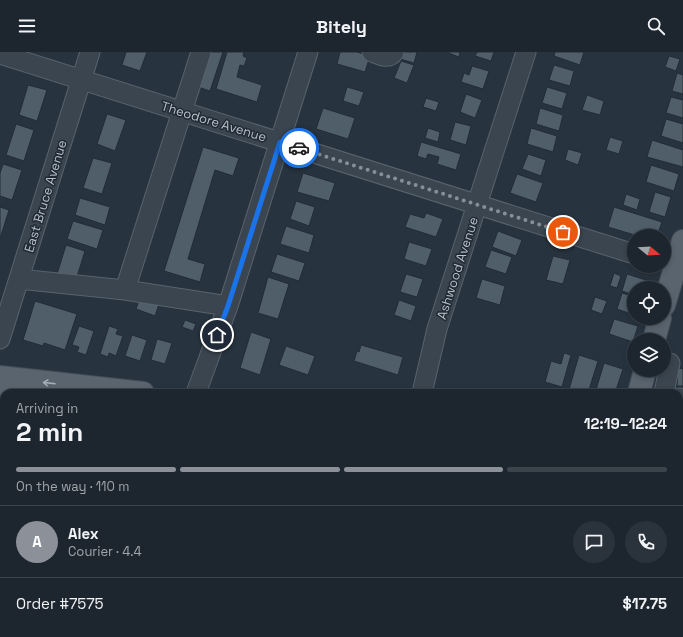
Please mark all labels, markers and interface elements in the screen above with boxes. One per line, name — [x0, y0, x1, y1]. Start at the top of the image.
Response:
icon: menu — [16, 15, 38, 37]
text: Bitely — [316, 15, 367, 38]
icon: search — [645, 15, 667, 37]
street label: Theodore Avenue — [159, 97, 269, 146]
courier — [279, 128, 319, 168]
icon: car — [288, 137, 310, 159]
street label: East Bruce Avenue — [20, 138, 71, 254]
street label: Ashwood Avenue — [433, 215, 482, 322]
pin — [546, 215, 580, 249]
icon: bag — [552, 221, 574, 243]
north arrow — [627, 229, 671, 273]
map controls — [627, 229, 671, 377]
button: locate — [627, 281, 671, 325]
pin — [200, 318, 234, 352]
icon: home — [206, 324, 228, 346]
button: layers — [627, 333, 671, 377]
one-way arrow — [43, 379, 56, 387]
text: Arriving in — [16, 400, 78, 417]
text: 12:19–12:24 — [584, 414, 667, 433]
text: 2 min — [16, 415, 83, 449]
text: On the way · 110 m — [16, 478, 129, 495]
button: chat — [573, 521, 615, 563]
button: phone — [625, 521, 667, 563]
text: Alex — [68, 524, 99, 543]
text: A — [32, 532, 42, 551]
text: Courier · 4.4 — [68, 543, 142, 560]
text: Order #7575 — [16, 594, 104, 613]
text: $17.75 — [623, 594, 667, 613]

